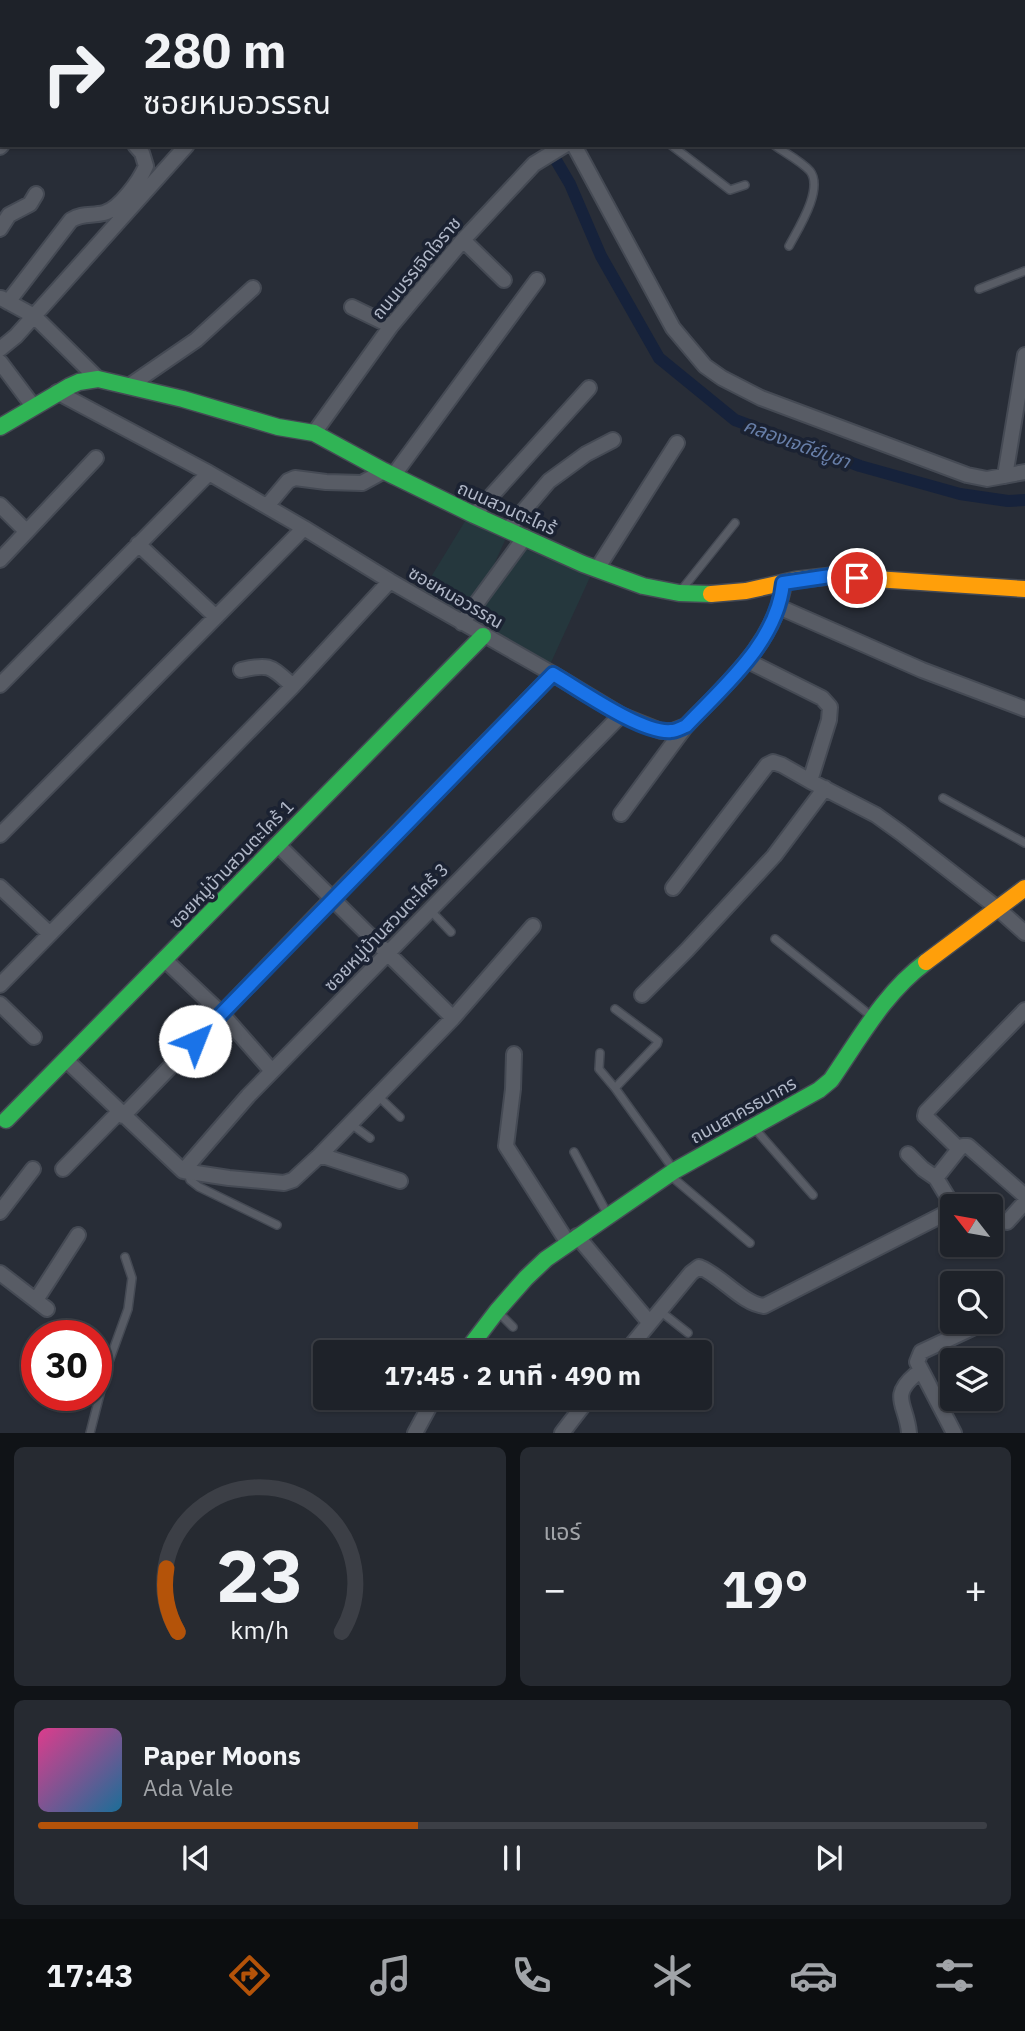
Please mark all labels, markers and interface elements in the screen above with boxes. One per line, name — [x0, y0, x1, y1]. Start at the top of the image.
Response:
text: 280 m — [143, 18, 287, 81]
icon: right — [28, 28, 119, 119]
text: ซอยหมอวรรณ — [143, 81, 331, 123]
street label: ถนนบรรเจิดใจราช — [366, 212, 466, 324]
water label: คลองเจดีย์บูชา — [740, 413, 855, 475]
street label: ถนนสวนตะไคร้ — [454, 476, 560, 540]
pin — [827, 548, 887, 608]
icon: arrive — [838, 559, 876, 597]
street label: ซอยหมอวรรณ — [404, 561, 508, 633]
street label: ซอยหมู่บ้านสวนตะไคร้ 1 — [164, 795, 299, 934]
street label: ซอยหมู่บ้านสวนตะไคร้ 3 — [319, 858, 454, 997]
position arrow — [158, 1004, 232, 1078]
street label: ถนนสาครธนากร — [686, 1071, 800, 1149]
north arrow — [940, 1194, 1003, 1256]
map controls — [940, 1194, 1003, 1411]
button: search — [940, 1271, 1003, 1334]
speed limit sign: 30 — [21, 1320, 112, 1411]
button: layers — [940, 1348, 1003, 1411]
text: 17:45 · 2 นาที · 490 m — [384, 1358, 641, 1392]
text: แอร์ — [544, 1516, 581, 1546]
text: 23 — [216, 1528, 303, 1623]
text: 19° — [722, 1555, 809, 1622]
text: − — [544, 1564, 566, 1613]
text: + — [964, 1564, 987, 1613]
text: km/h — [230, 1613, 289, 1646]
text: Paper Moons — [143, 1738, 301, 1772]
text: Ada Vale — [143, 1772, 233, 1802]
icon: previous — [177, 1839, 215, 1877]
icon: pause — [493, 1839, 531, 1877]
icon: next — [810, 1839, 848, 1877]
icon: directions — [225, 1951, 274, 2000]
icon: music — [366, 1951, 415, 2000]
icon: phone — [507, 1951, 556, 2000]
icon: climate — [648, 1951, 697, 2000]
icon: car — [789, 1951, 838, 2000]
icon: filters — [930, 1951, 979, 2000]
text: 17:43 — [46, 1954, 133, 1996]

